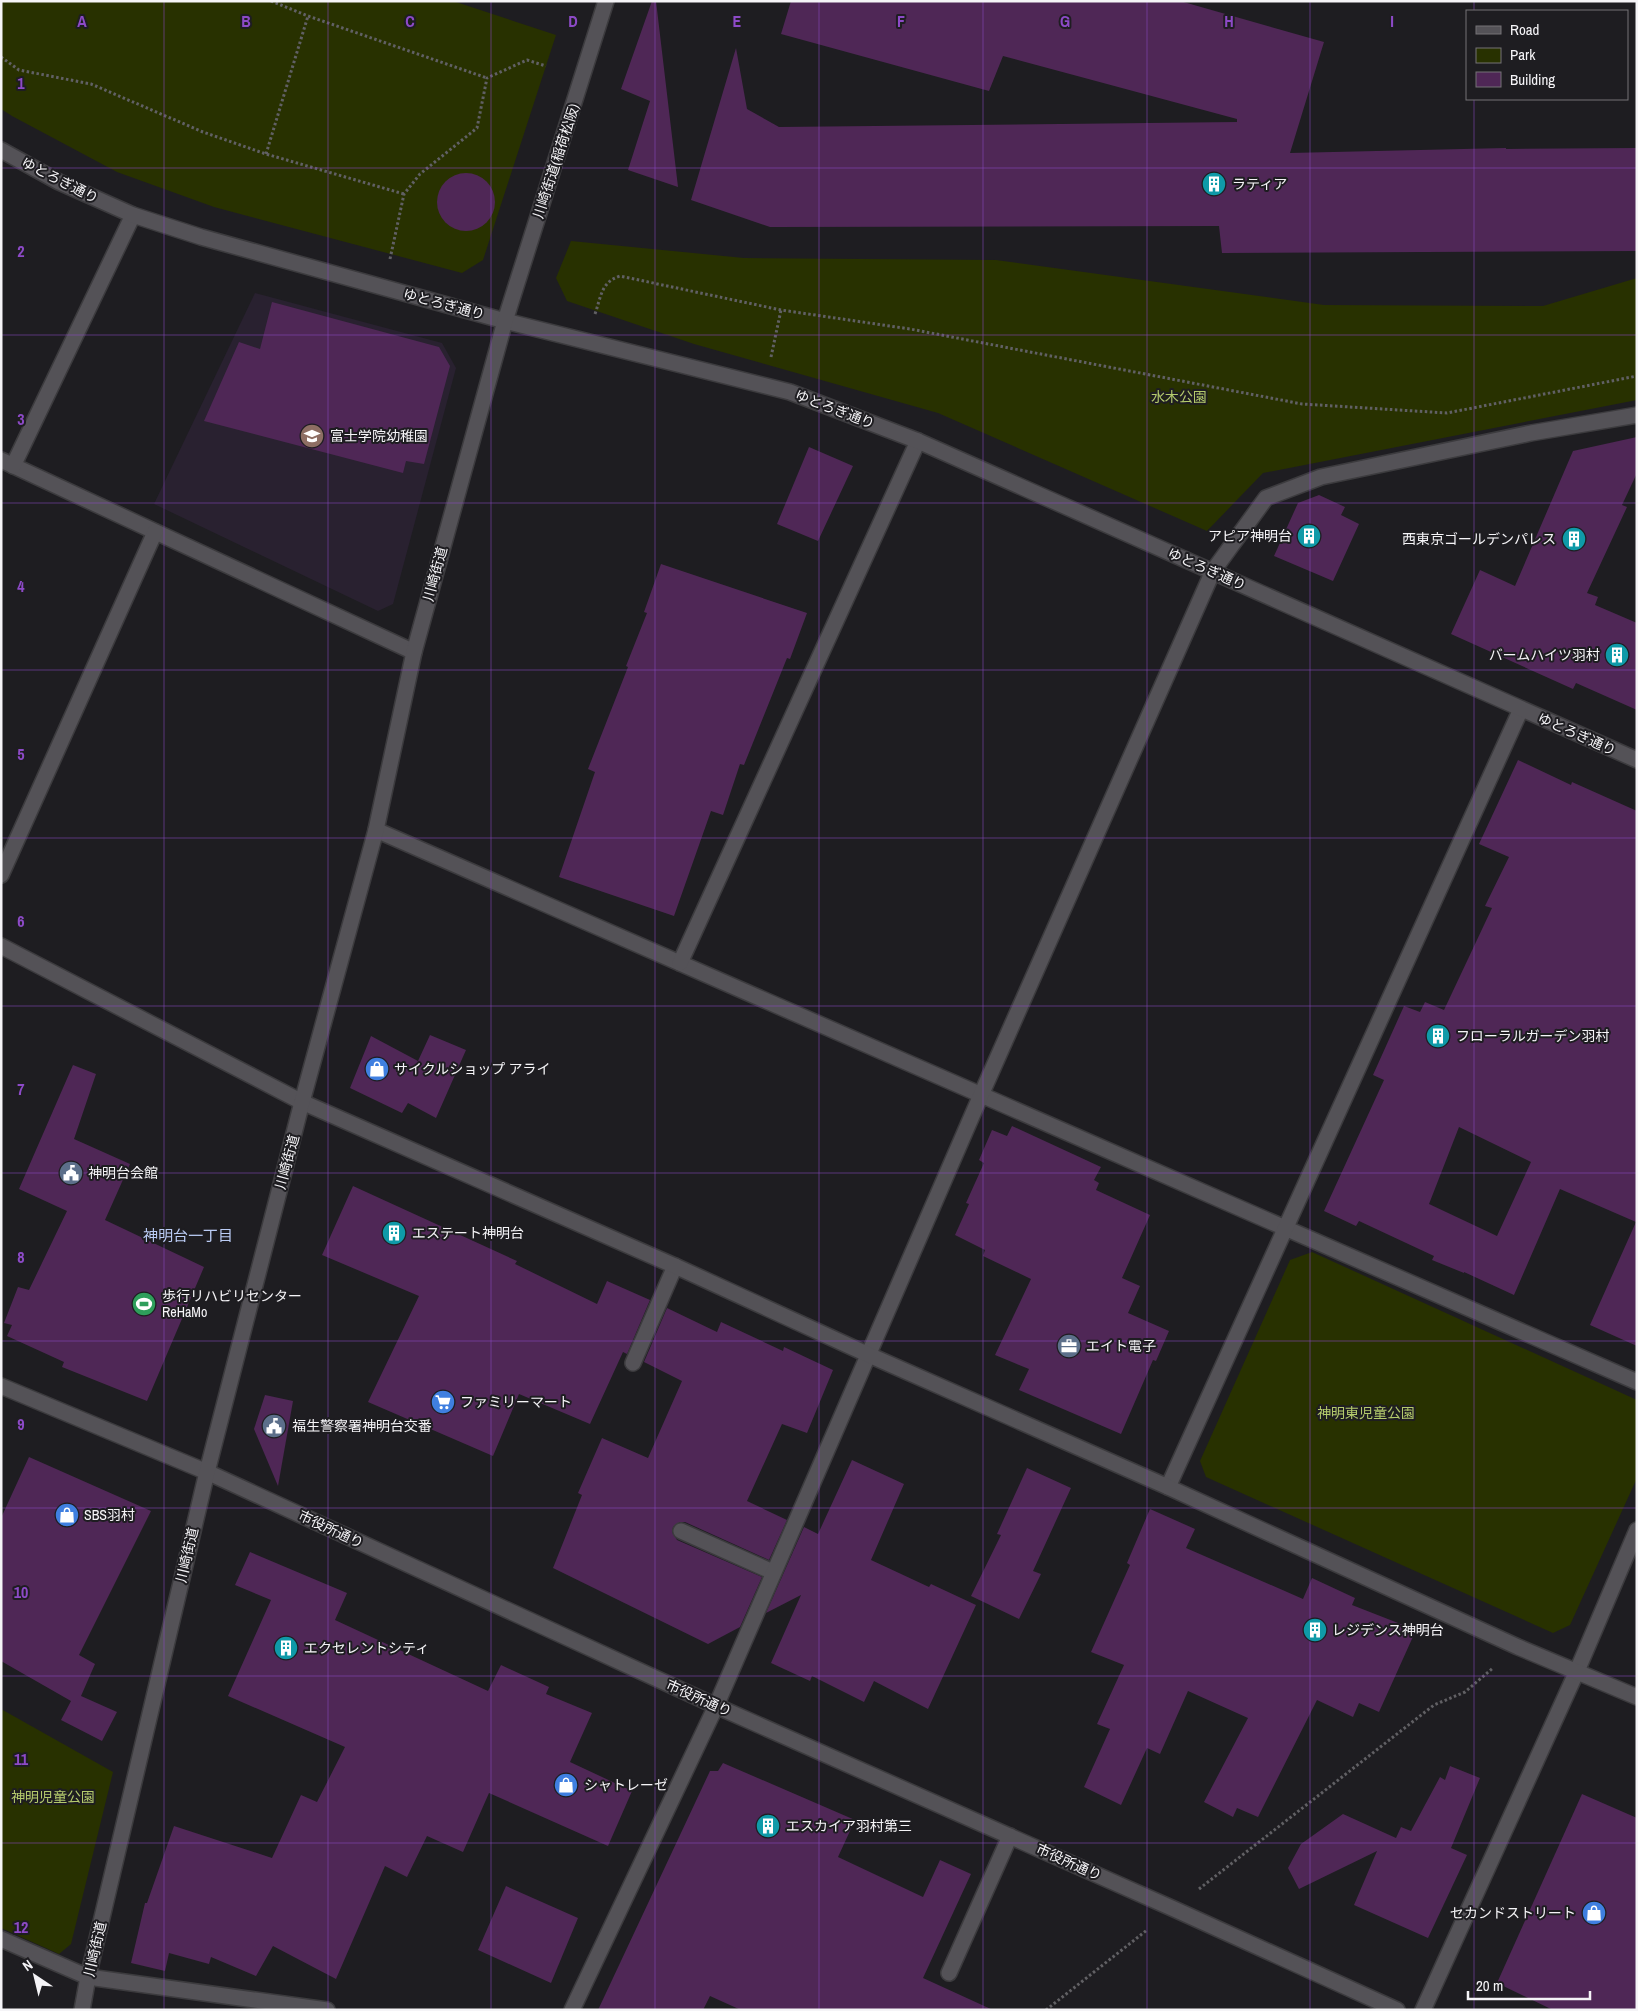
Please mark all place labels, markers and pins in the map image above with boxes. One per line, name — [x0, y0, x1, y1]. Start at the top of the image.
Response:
building icon: ラティア — [1201, 171, 1227, 197]
place label: ラティア — [1232, 175, 1287, 193]
school or university icon: 富士学院幼稚園 — [299, 423, 325, 449]
place label: 富士学院幼稚園 — [330, 427, 428, 445]
building icon: アピア神明台 — [1296, 523, 1322, 549]
building icon: 西東京ゴールデンパレス — [1561, 526, 1587, 552]
place label: アピア神明台 — [1208, 527, 1292, 545]
place label: 西東京ゴールデンパレス — [1402, 530, 1556, 548]
building icon: バームハイツ羽村 — [1604, 642, 1630, 668]
place label: バームハイツ羽村 — [1489, 646, 1600, 664]
building icon: フローラルガーデン羽村 — [1425, 1023, 1451, 1049]
place label: フローラルガーデン羽村 — [1456, 1027, 1610, 1045]
shop icon: サイクルショップ アライ — [364, 1056, 390, 1082]
place label: サイクルショップ アライ — [394, 1060, 551, 1078]
public building icon: 神明台会館 — [58, 1160, 84, 1186]
place label: 神明台会館 — [88, 1164, 158, 1182]
building icon: エステート神明台 — [381, 1220, 407, 1246]
place label: エステート神明台 — [412, 1224, 524, 1242]
place label: 歩行リハビリセンター ReHaMo — [162, 1287, 302, 1321]
sports icon: 歩行リハビリセンター ReHaMo — [131, 1291, 157, 1317]
office icon: エイト電子 — [1056, 1333, 1082, 1359]
place label: エイト電子 — [1086, 1337, 1156, 1355]
supermarket icon: ファミリーマート — [430, 1389, 456, 1415]
place label: ファミリーマート — [460, 1393, 572, 1411]
public building icon: 福生警察署神明台交番 — [261, 1413, 287, 1439]
place label: 福生警察署神明台交番 — [292, 1417, 432, 1435]
shop icon: SBS羽村 — [54, 1502, 80, 1528]
place label: SBS羽村 — [84, 1506, 135, 1524]
building icon: レジデンス神明台 — [1302, 1617, 1328, 1643]
place label: レジデンス神明台 — [1332, 1621, 1444, 1639]
building icon: エクセレントシティ — [273, 1635, 299, 1661]
place label: エクセレントシティ — [304, 1639, 429, 1657]
shop icon: シャトレーゼ — [553, 1772, 579, 1798]
place label: シャトレーゼ — [584, 1776, 668, 1794]
building icon: エスカイア羽村第三 — [755, 1813, 781, 1839]
place label: エスカイア羽村第三 — [786, 1817, 912, 1835]
shop icon: セカンドストリート — [1581, 1900, 1607, 1926]
place label: セカンドストリート — [1450, 1904, 1576, 1922]

